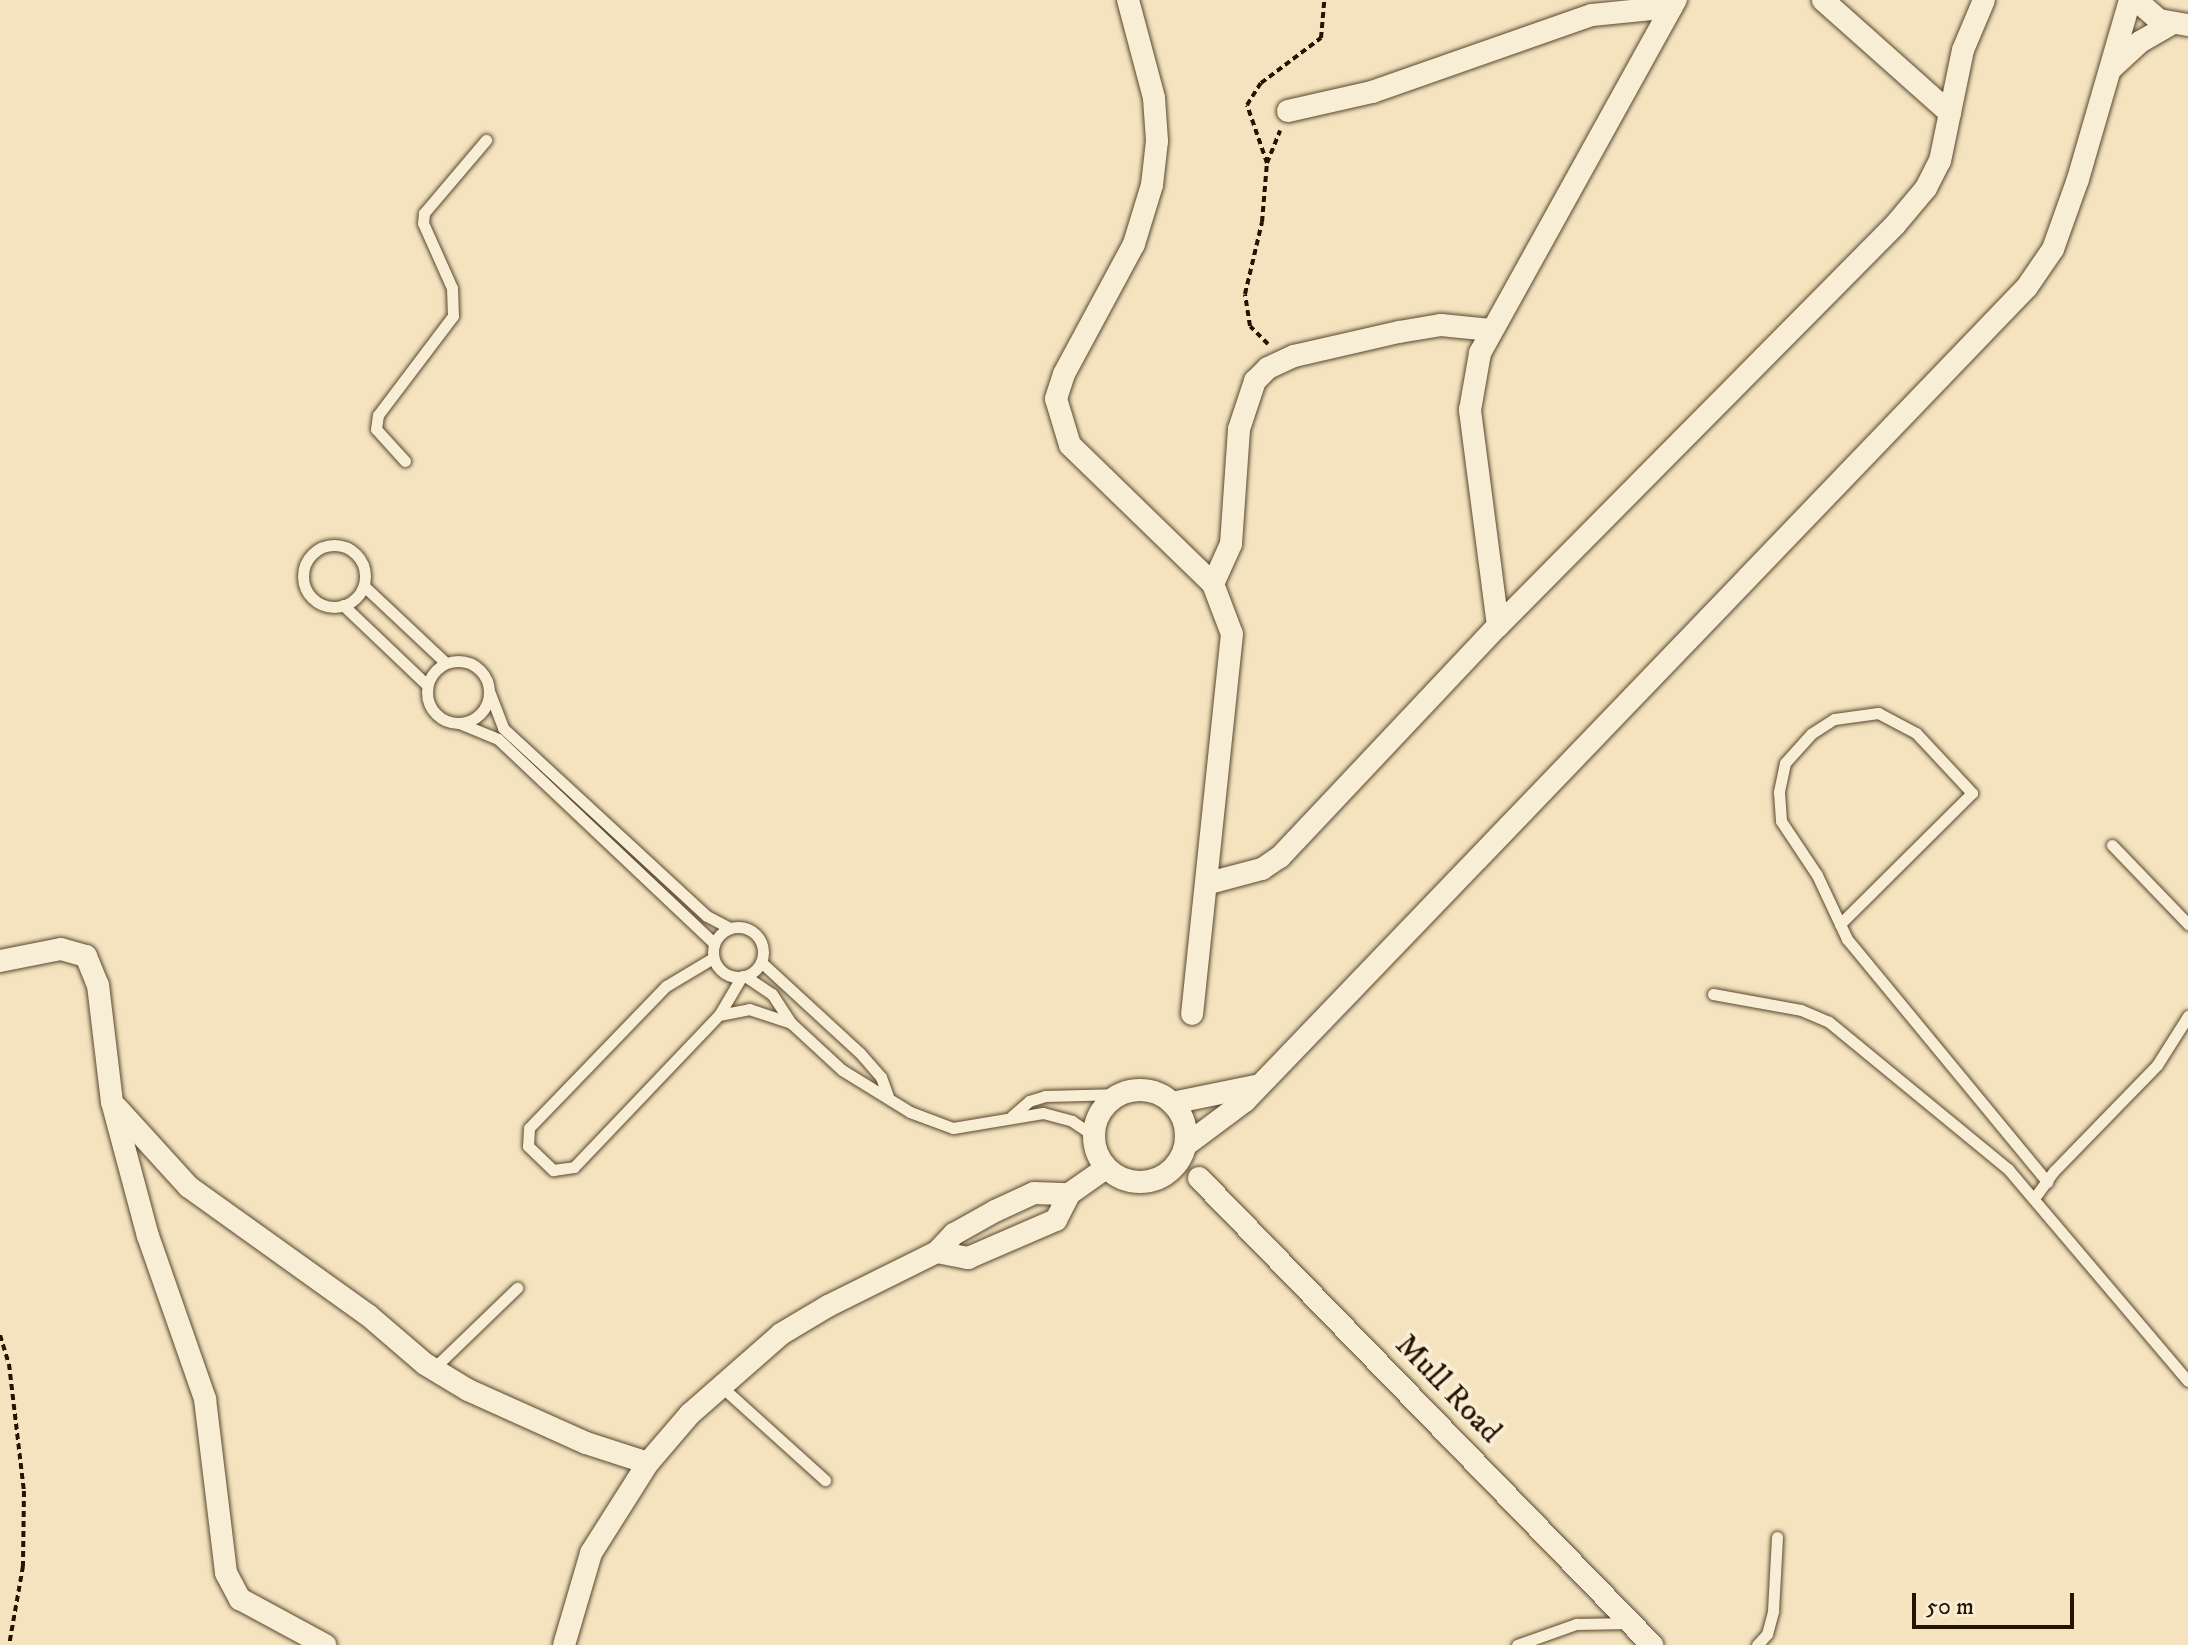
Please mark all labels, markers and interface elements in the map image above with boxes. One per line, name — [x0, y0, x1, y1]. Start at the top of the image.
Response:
street label: Mull Road — [1387, 1327, 1509, 1451]
scale bar — [1916, 1577, 2078, 1627]
text: 50 m — [1926, 1592, 1974, 1622]

